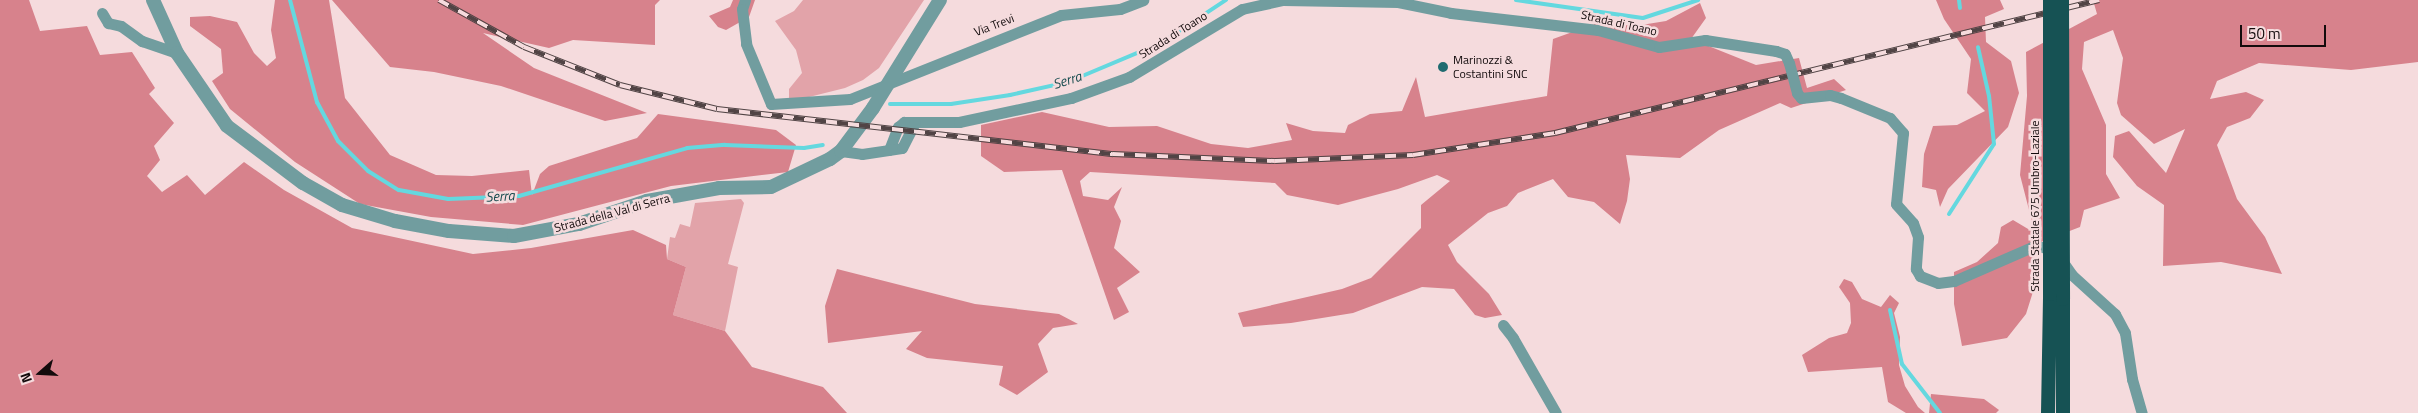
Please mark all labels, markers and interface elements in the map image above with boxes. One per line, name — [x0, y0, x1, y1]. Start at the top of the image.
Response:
street label: Strada di Toano — [1580, 7, 1658, 39]
street label: Strada di Toano — [1136, 8, 1210, 62]
street label: Via Trevi — [972, 11, 1016, 39]
scale bar — [2243, 15, 2329, 47]
text: 50 m — [2248, 22, 2281, 45]
place label: Marinozzi & Costantini SNC — [1453, 53, 1528, 81]
marker: Marinozzi & Costantini SNC — [1437, 61, 1449, 73]
water label: Serra — [1051, 68, 1083, 92]
street label: Strada Statale 675 Umbro-Laziale — [2028, 120, 2042, 292]
water label: Serra — [485, 187, 515, 205]
street label: Strada della Val di Serra — [553, 191, 671, 235]
north arrow — [15, 348, 65, 398]
text: N — [14, 370, 37, 386]

